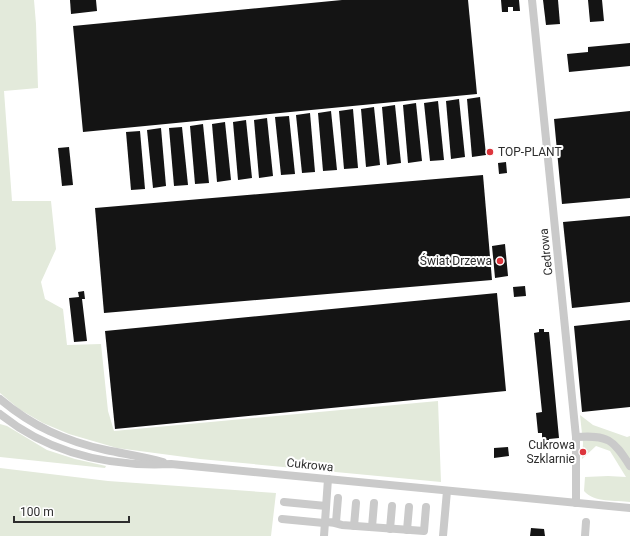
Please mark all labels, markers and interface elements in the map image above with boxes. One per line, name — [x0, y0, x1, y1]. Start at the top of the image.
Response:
place label: TOP-PLANT — [498, 145, 562, 159]
marker: TOP-PLANT — [485, 147, 495, 157]
street label: Cedrowa — [537, 228, 555, 276]
place label: Świat Drzewa — [420, 253, 492, 268]
marker: Świat Drzewa — [495, 256, 505, 266]
place label: Cukrowa Szklarnie — [526, 438, 575, 466]
marker: Cukrowa Szklarnie — [578, 447, 588, 457]
street label: Cukrowa — [286, 456, 334, 474]
scale bar — [14, 498, 129, 524]
text: 100 m — [20, 505, 54, 519]

